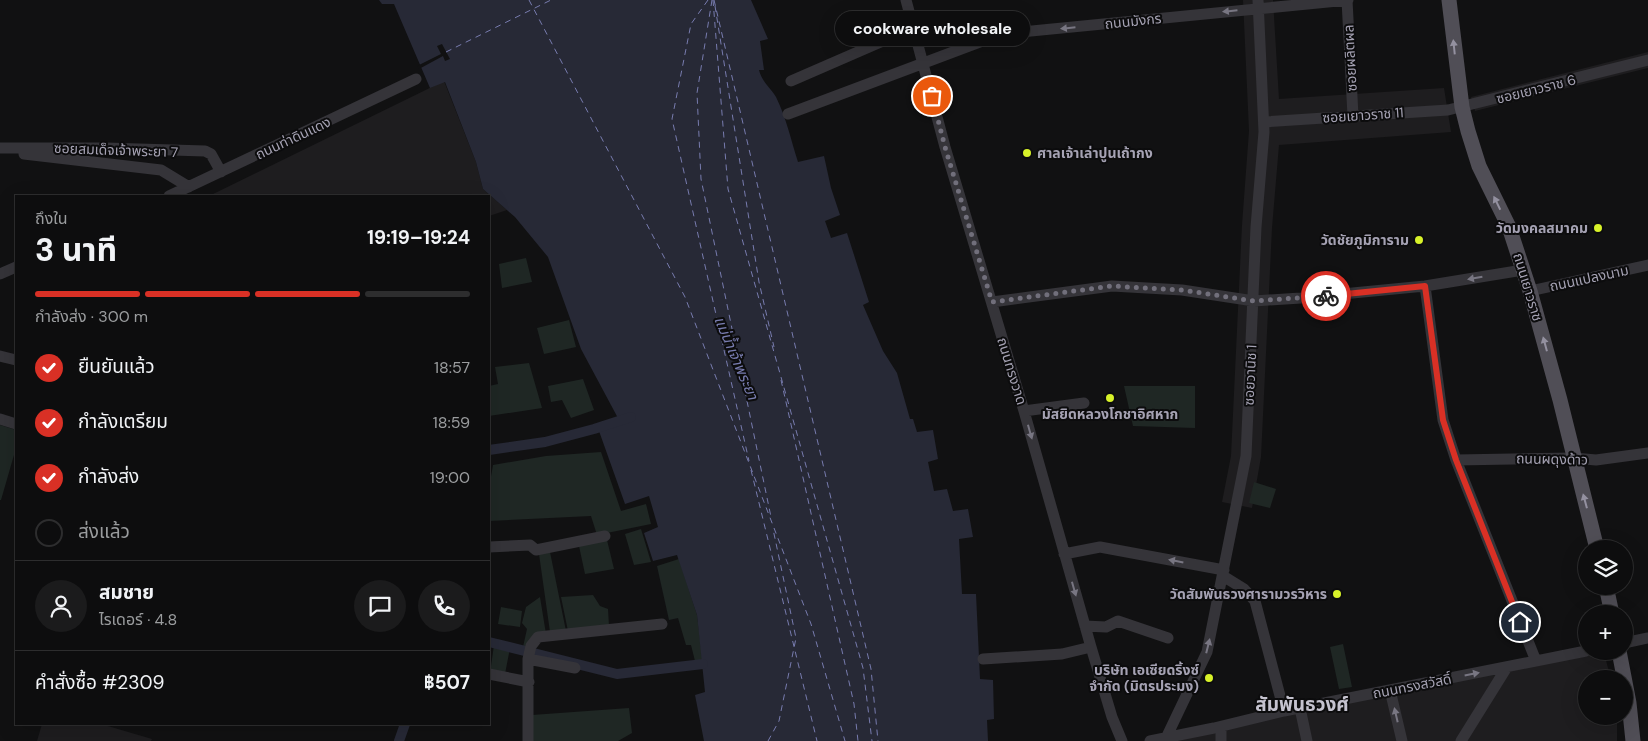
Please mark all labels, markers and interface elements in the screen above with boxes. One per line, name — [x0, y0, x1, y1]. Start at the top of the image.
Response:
one-way arrow — [1221, 7, 1237, 15]
street label: ถนนมังกร — [1104, 9, 1162, 33]
callout: cookware wholesale — [834, 11, 1030, 46]
text: cookware wholesale — [853, 18, 1012, 39]
one-way arrow — [1060, 24, 1076, 32]
street label: ซอยผลิตผล — [1339, 24, 1361, 92]
one-way arrow — [1450, 39, 1458, 55]
street label: ซอยเยาวราช 6 — [1494, 70, 1578, 108]
pin — [911, 75, 953, 117]
icon: bag — [918, 82, 946, 110]
street label: ซอยเยาวราช 11 — [1322, 103, 1404, 127]
street label: ถนนท่าดินแดง — [253, 113, 333, 163]
street label: ซอยสมเด็จเจ้าพระยา 7 — [54, 139, 178, 161]
place label: ศาลเจ้าเล่าปูนเถ้ากง — [1037, 144, 1153, 163]
marker: ศาลเจ้าเล่าปูนเถ้ากง — [1021, 147, 1033, 159]
one-way arrow — [1492, 196, 1500, 210]
text: ถึงใน — [35, 208, 68, 229]
place label: วัดมงคลสมาคม — [1496, 219, 1588, 237]
marker: วัดมงคลสมาคม — [1592, 222, 1604, 234]
text: 19:19–19:24 — [367, 225, 470, 250]
text: 3 นาที — [35, 229, 117, 271]
place label: วัดชัยภูมิการาม — [1321, 231, 1409, 250]
marker: วัดชัยภูมิการาม — [1413, 234, 1425, 246]
street label: ถนนเยาวราช — [1509, 251, 1547, 323]
street label: ถนนแปลงนาม — [1548, 261, 1630, 295]
courier — [1301, 271, 1351, 321]
one-way arrow — [1467, 274, 1482, 282]
icon: bike — [1312, 282, 1340, 310]
text: กำลังส่ง · 300 m — [35, 306, 148, 327]
water label: แม่น้ำเจ้าพระยา — [709, 313, 764, 404]
street label: ถนนทรงวาด — [993, 335, 1031, 407]
one-way arrow — [1540, 337, 1548, 352]
street label: ซอยวานิช 1 — [1239, 344, 1261, 406]
icon: check — [35, 354, 63, 382]
text: ยืนยันแล้ว — [78, 354, 155, 379]
text: 18:57 — [434, 357, 470, 378]
marker: มัสยิดหลวงโกชาอิศหาก — [1104, 392, 1116, 404]
place label: มัสยิดหลวงโกชาอิศหาก — [1042, 405, 1178, 423]
icon: check — [35, 409, 63, 437]
text: กำลังเตรียม — [78, 409, 168, 434]
text: 18:59 — [433, 412, 470, 433]
one-way arrow — [1027, 425, 1035, 440]
street label: ถนนผดุงด้าว — [1516, 449, 1588, 469]
icon: check — [35, 464, 63, 492]
text: กำลังส่ง — [78, 464, 139, 489]
text: 19:00 — [430, 467, 470, 488]
one-way arrow — [1581, 494, 1589, 509]
text: ส่งแล้ว — [78, 519, 130, 544]
map controls — [1578, 540, 1633, 725]
button: layers — [1578, 540, 1633, 595]
one-way arrow — [1168, 557, 1183, 565]
button: person — [35, 580, 87, 632]
text: สมชาย — [99, 580, 154, 605]
button: chat — [354, 580, 406, 632]
button: phone — [418, 580, 470, 632]
one-way arrow — [1071, 581, 1079, 596]
place label: วัดสัมพันธวงศารามวรวิหาร — [1170, 585, 1327, 603]
marker: วัดสัมพันธวงศารามวรวิหาร — [1331, 588, 1343, 600]
pin — [1499, 601, 1541, 643]
button: + — [1578, 605, 1633, 660]
icon: home — [1506, 608, 1534, 636]
text: ไรเดอร์ · 4.8 — [99, 609, 177, 630]
one-way arrow — [1204, 639, 1212, 654]
place label: บริษัท เอเซียดริ้งซ์ จำกัด (มิตรประมง) — [1089, 661, 1199, 695]
one-way arrow — [1464, 669, 1480, 677]
text: คำสั่งซื้อ #2309 — [35, 670, 164, 695]
text: ฿507 — [424, 670, 470, 695]
street label: ถนนทรงสวัสดิ์ — [1371, 670, 1453, 702]
button: − — [1578, 670, 1633, 725]
marker: บริษัท เอเซียดริ้งซ์ จำกัด (มิตรประมง) — [1203, 672, 1215, 684]
district label: สัมพันธวงศ์ — [1255, 692, 1349, 717]
one-way arrow — [1392, 708, 1400, 723]

